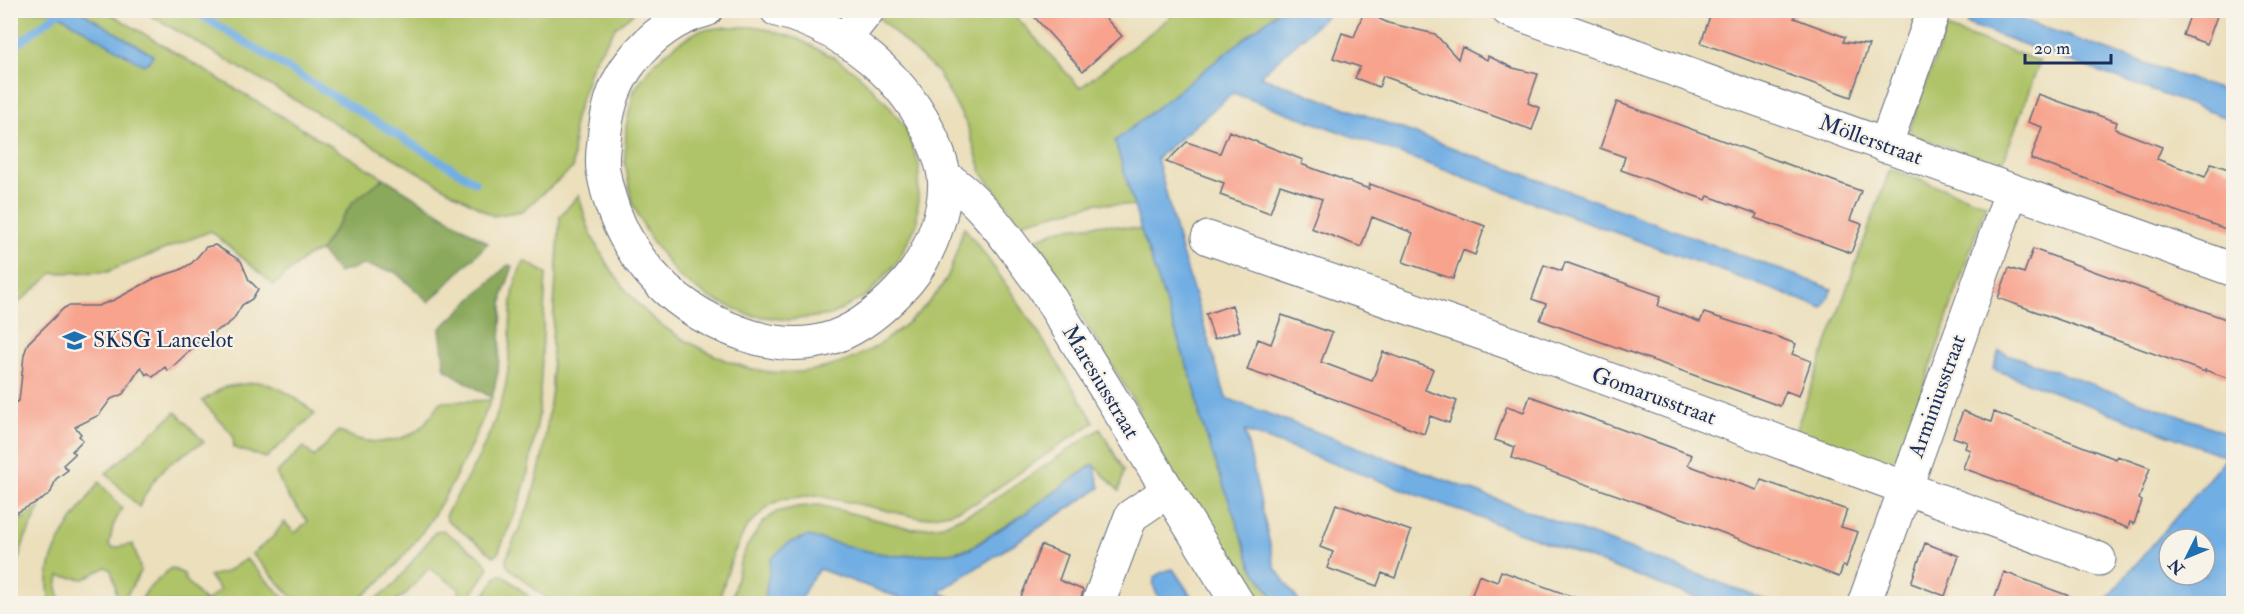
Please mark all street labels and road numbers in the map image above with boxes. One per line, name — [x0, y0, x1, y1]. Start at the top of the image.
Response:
street label: Möllerstraat — [1815, 108, 1927, 172]
street label: Maresiusstraat — [1056, 320, 1146, 444]
street label: Arminiusstraat — [1901, 330, 1972, 462]
street label: Gomarusstraat — [1588, 361, 1720, 431]

